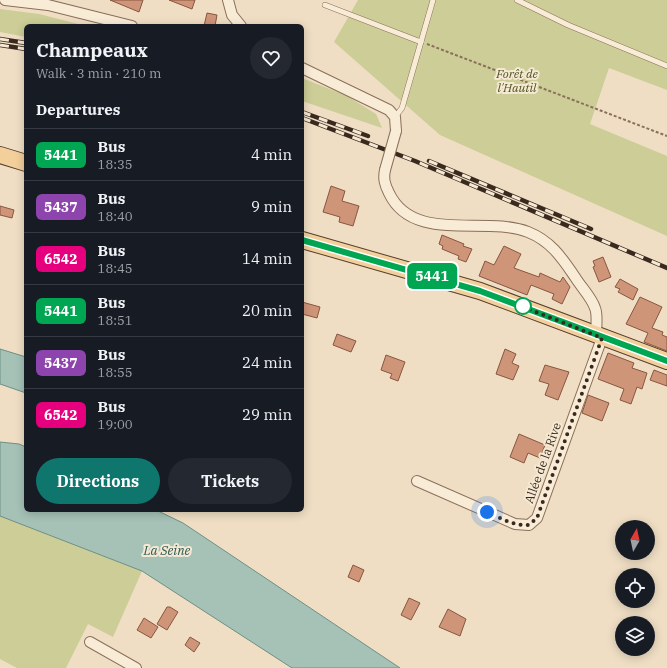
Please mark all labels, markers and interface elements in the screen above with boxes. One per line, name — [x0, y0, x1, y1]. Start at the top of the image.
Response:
button: heart — [250, 37, 292, 79]
text: Champeaux — [36, 38, 148, 62]
text: Walk · 3 min · 210 m — [36, 65, 161, 82]
park label: Forêt de l'Hautil — [495, 66, 538, 95]
text: Departures — [36, 100, 120, 119]
text: Bus — [98, 137, 125, 156]
text: 4 min — [251, 145, 292, 164]
text: 5441 — [44, 146, 78, 164]
text: 18:35 — [98, 156, 133, 173]
text: Bus — [98, 189, 125, 208]
text: 9 min — [251, 197, 292, 216]
text: 5437 — [44, 198, 78, 216]
text: 18:40 — [98, 208, 133, 225]
text: Bus — [98, 241, 125, 260]
text: 14 min — [242, 249, 292, 268]
text: 6542 — [44, 250, 78, 268]
text: 18:45 — [98, 260, 133, 277]
line badge: 5441 — [404, 263, 460, 289]
text: 5441 — [415, 267, 449, 285]
text: Bus — [98, 293, 125, 312]
unlabelled marker — [514, 297, 532, 315]
text: 20 min — [242, 301, 292, 320]
text: 5441 — [44, 302, 78, 320]
text: 18:51 — [98, 312, 133, 329]
text: Bus — [98, 345, 125, 364]
text: 24 min — [242, 353, 292, 372]
text: 5437 — [44, 354, 78, 372]
text: 18:55 — [98, 364, 133, 381]
text: Bus — [98, 397, 125, 416]
text: 29 min — [242, 405, 292, 424]
text: 6542 — [44, 406, 78, 424]
text: 19:00 — [98, 416, 133, 433]
street label: Allée de la Rive — [521, 420, 564, 505]
button: Directions — [36, 458, 160, 504]
button: Tickets — [168, 458, 292, 504]
your location — [477, 502, 497, 522]
north arrow — [615, 520, 655, 560]
map controls — [615, 520, 655, 656]
water label: La Seine — [143, 542, 191, 559]
button: locate — [615, 568, 655, 608]
button: layers — [615, 616, 655, 656]

